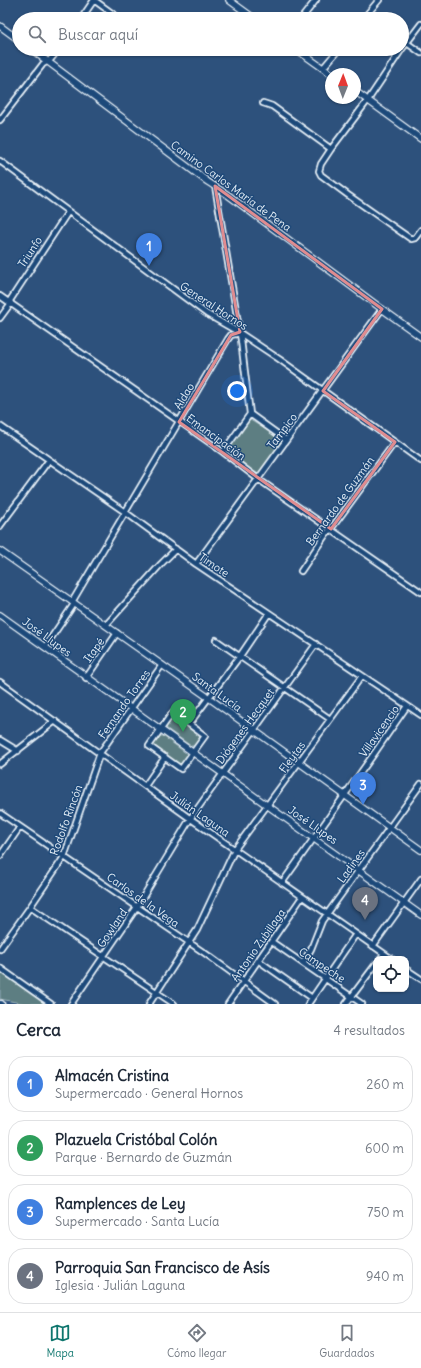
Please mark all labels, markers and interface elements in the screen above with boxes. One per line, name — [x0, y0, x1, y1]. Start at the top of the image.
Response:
search box — [12, 12, 409, 56]
icon: search — [26, 23, 48, 45]
text: Buscar aquí — [58, 25, 138, 44]
north arrow — [325, 68, 361, 104]
street label: Camino Carlos María de Pena — [168, 138, 294, 234]
pin: 1 — [136, 233, 162, 266]
street label: Triunfo — [15, 234, 45, 270]
street label: General Hornos — [177, 279, 251, 333]
street label: Aldao — [171, 380, 197, 412]
your location — [227, 381, 247, 401]
street label: Tampico — [264, 410, 300, 452]
street label: Emancipación — [184, 411, 248, 463]
street label: Bernardo de Guzmán — [303, 454, 377, 548]
street label: Timote — [196, 550, 232, 580]
street label: José Llupes — [20, 614, 74, 660]
street label: Itapé — [81, 635, 107, 665]
street label: Fernando Torres — [95, 667, 153, 741]
street label: Santa Lucía — [189, 669, 245, 715]
street label: Diógenes Hecquet — [213, 685, 277, 766]
pin: 2 — [170, 699, 196, 732]
street label: Villavicencio — [356, 702, 402, 760]
street label: Fleytas — [276, 738, 308, 776]
pin: 3 — [350, 772, 376, 805]
street label: Rodolfo Rincón — [47, 783, 85, 857]
street label: Julián Laguna — [167, 788, 233, 840]
street label: José Llupes — [285, 803, 341, 847]
street label: Ladines — [334, 846, 368, 886]
street label: Carlos de la Vega — [104, 870, 182, 930]
pin: 4 — [352, 887, 378, 920]
street label: Gowland — [94, 905, 130, 950]
street label: Antonio Zubillaga — [228, 906, 288, 984]
street label: Campeche — [296, 944, 348, 986]
map controls — [373, 956, 409, 992]
button: locate — [373, 956, 409, 992]
text: Cerca — [16, 1019, 61, 1041]
text: 4 resultados — [333, 1022, 405, 1039]
text: Almacén Cristina — [55, 1066, 169, 1085]
text: 1 — [27, 1076, 33, 1093]
text: 260 m — [366, 1076, 404, 1093]
text: Supermercado · General Hornos — [55, 1085, 243, 1102]
text: Plazuela Cristóbal Colón — [55, 1130, 217, 1149]
text: 2 — [26, 1140, 34, 1157]
text: 600 m — [365, 1140, 404, 1157]
text: Parque · Bernardo de Guzmán — [55, 1149, 232, 1166]
text: Ramplences de Ley — [55, 1194, 185, 1213]
text: 3 — [26, 1204, 34, 1221]
text: 750 m — [367, 1204, 404, 1221]
text: Supermercado · Santa Lucía — [55, 1213, 219, 1230]
text: Parroquia San Francisco de Asís — [55, 1258, 270, 1277]
text: 4 — [26, 1268, 34, 1285]
text: 940 m — [366, 1268, 404, 1285]
text: Iglesia · Julián Laguna — [55, 1277, 185, 1294]
tab: Mapa — [46, 1322, 74, 1360]
tab: Cómo llegar — [167, 1322, 226, 1360]
tab: Guardados — [319, 1322, 375, 1360]

